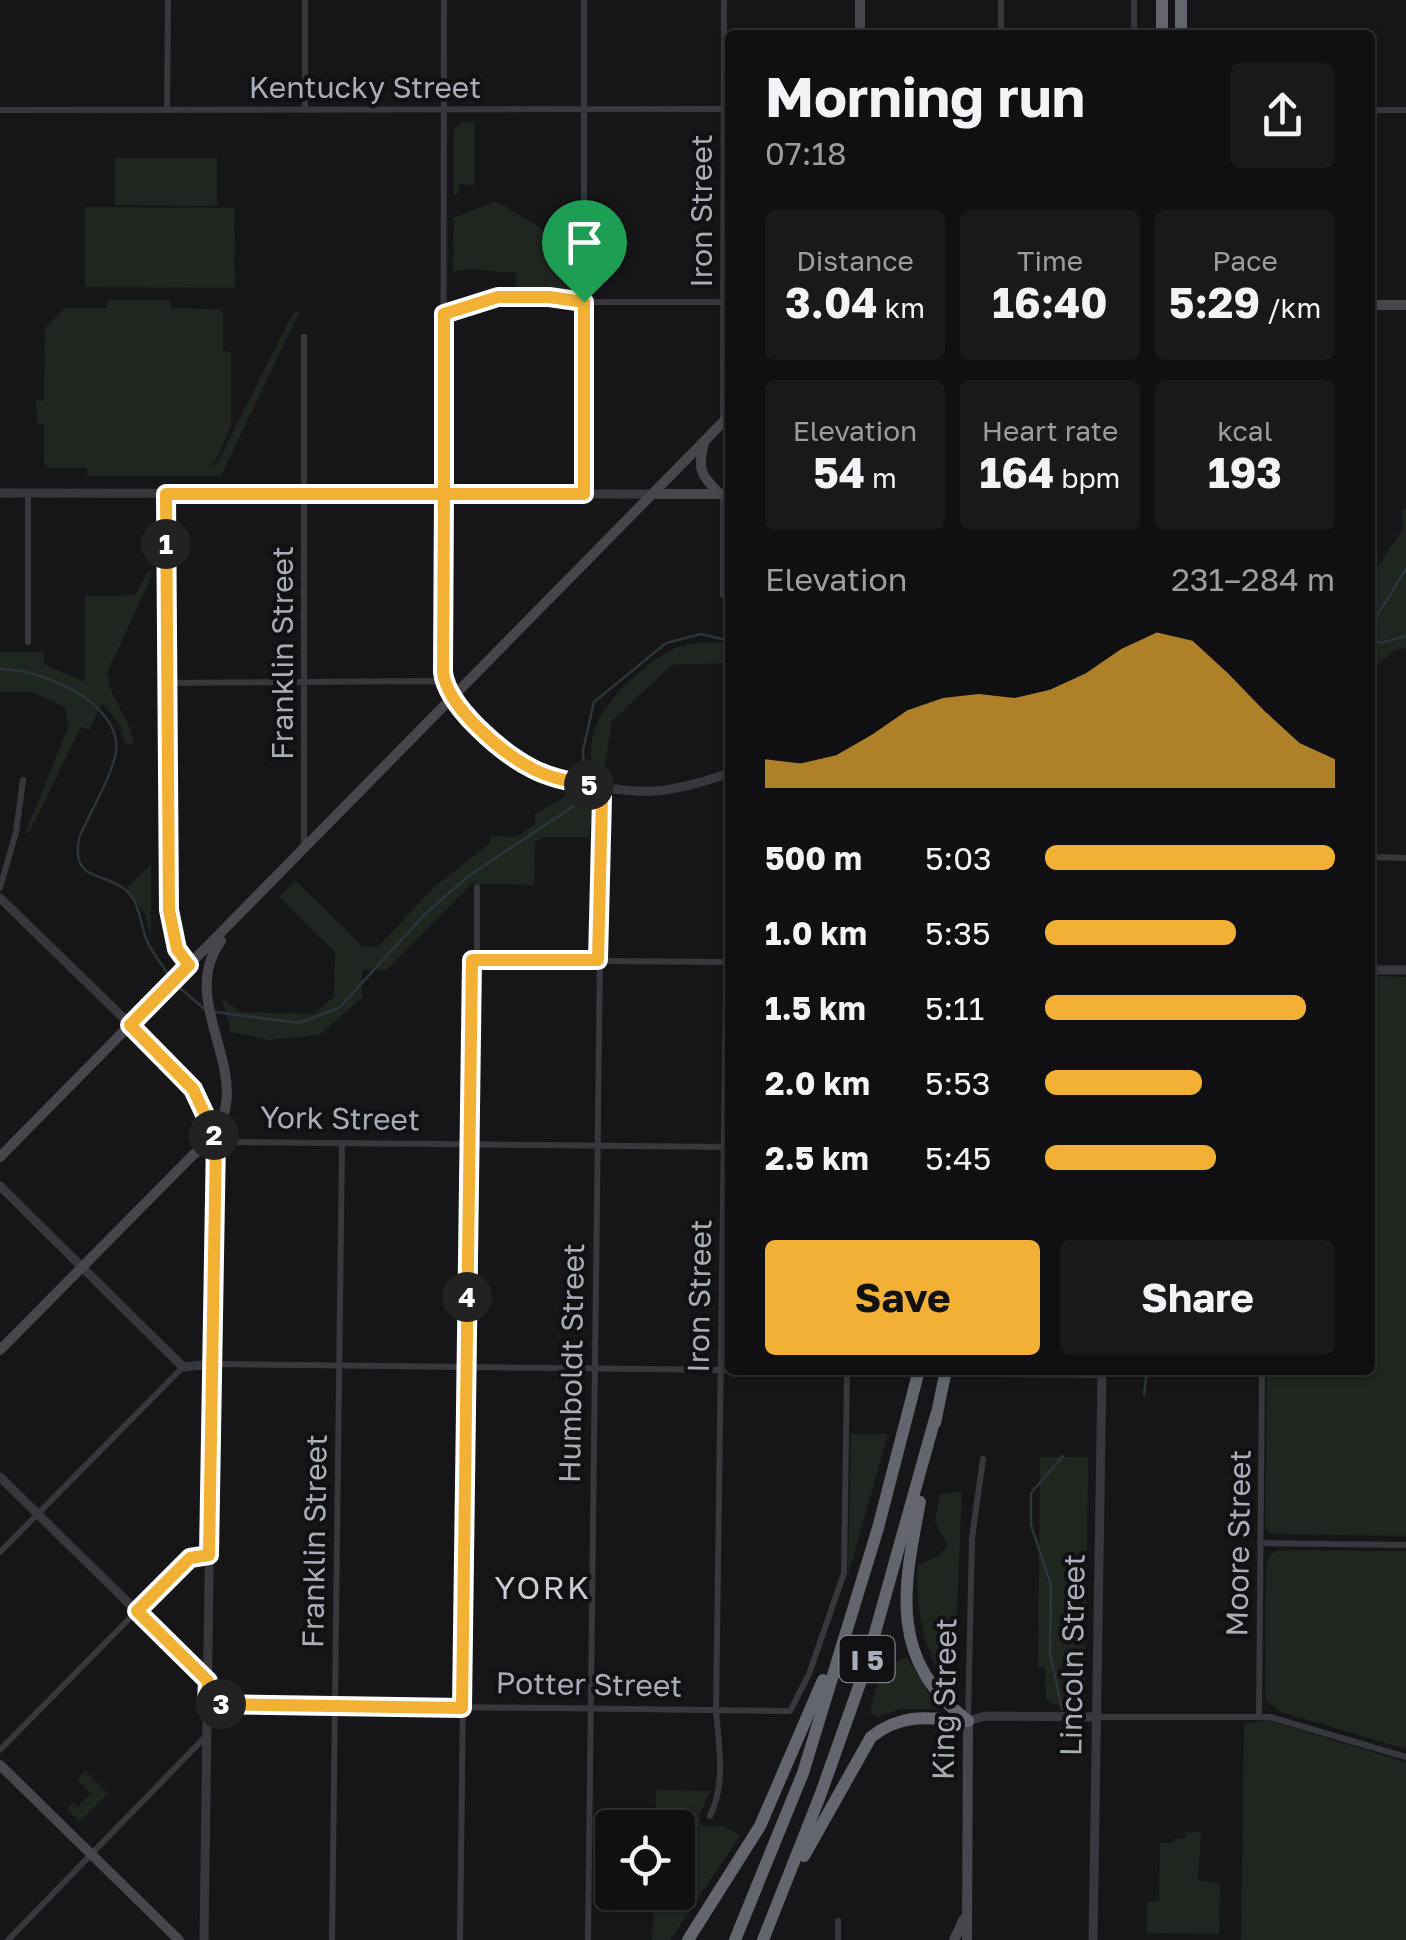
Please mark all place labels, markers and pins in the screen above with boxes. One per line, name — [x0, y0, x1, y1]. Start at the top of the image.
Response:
pin — [542, 200, 627, 303]
pin: 1 — [141, 519, 191, 569]
pin: 5 — [564, 760, 614, 810]
pin: 2 — [189, 1110, 239, 1160]
pin: 4 — [442, 1272, 492, 1322]
pin: 3 — [196, 1679, 246, 1729]

